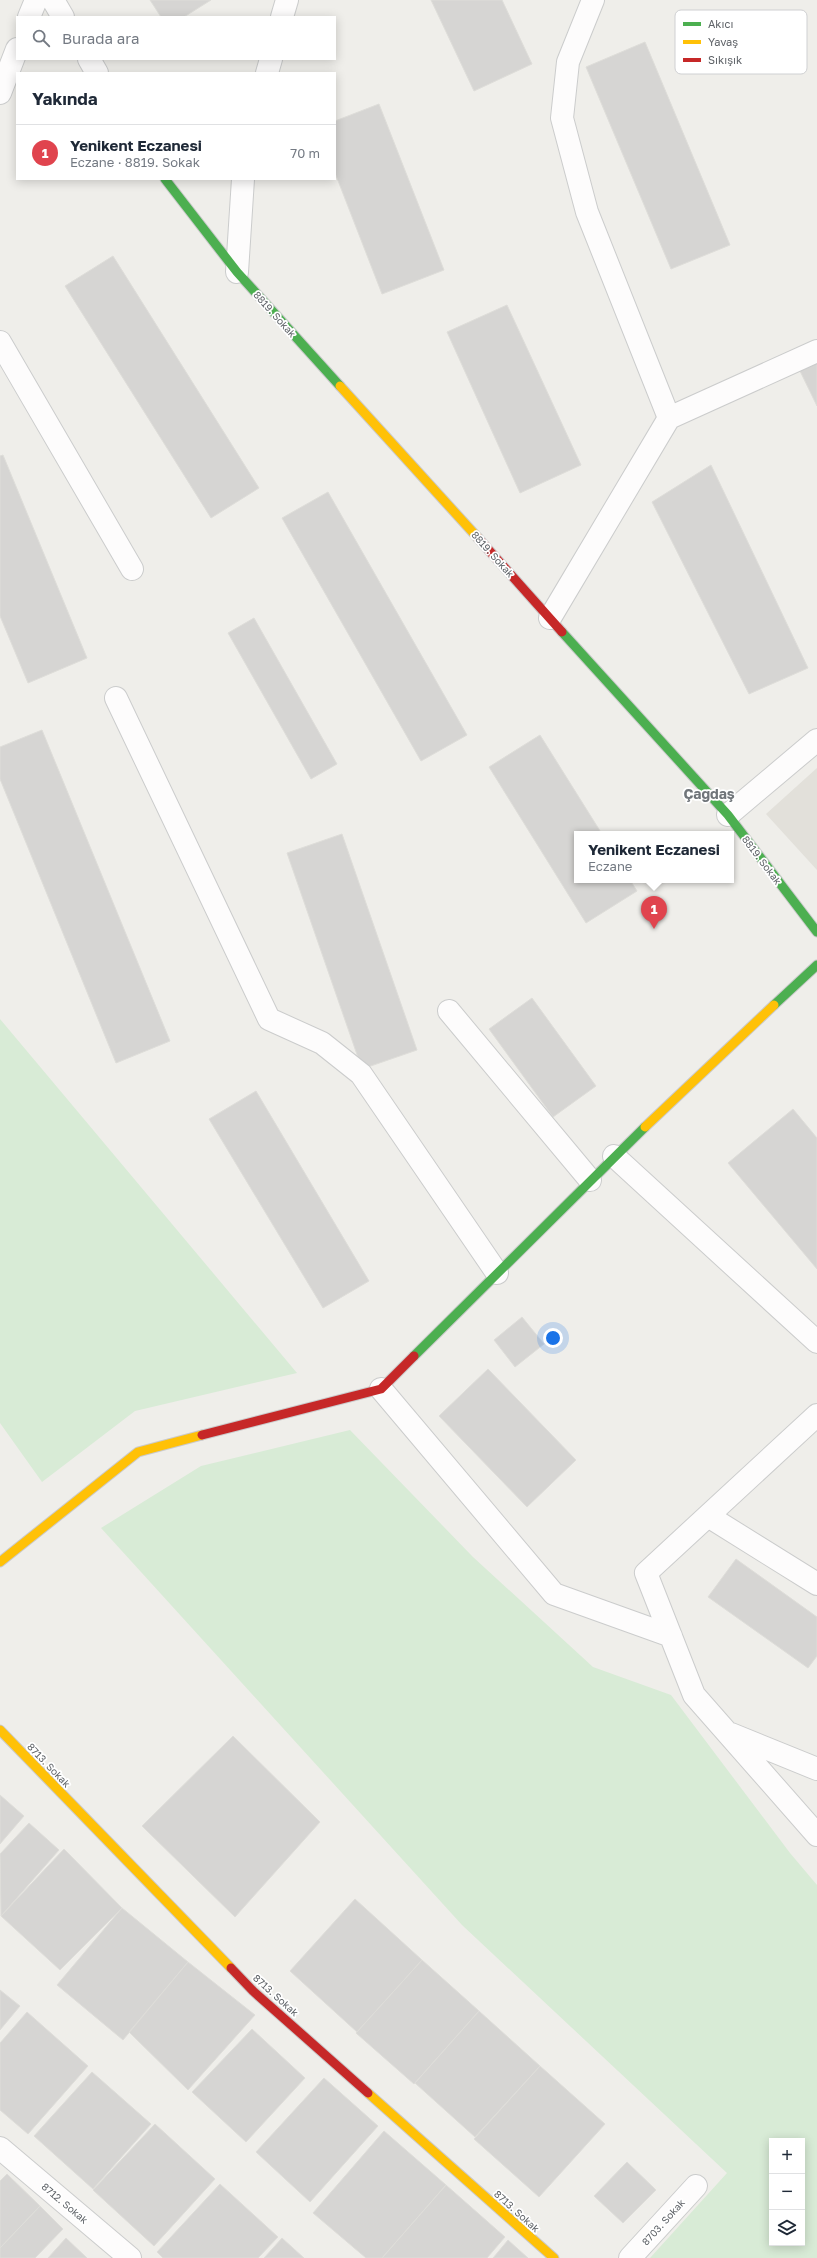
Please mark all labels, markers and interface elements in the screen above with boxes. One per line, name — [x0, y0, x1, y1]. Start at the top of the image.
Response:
legend — [675, 10, 807, 74]
search box — [16, 16, 336, 60]
text: Akıcı — [708, 17, 733, 30]
icon: search — [30, 27, 52, 49]
text: Burada ara — [62, 29, 139, 47]
text: Yavaş — [708, 35, 738, 48]
text: Sıkışık — [708, 53, 742, 66]
text: Yakında — [32, 88, 98, 109]
text: Yenikent Eczanesi — [70, 136, 202, 154]
text: 1 — [42, 145, 48, 161]
text: 70 m — [290, 145, 320, 161]
text: Eczane · 8819. Sokak — [70, 154, 200, 170]
street label: 8819. Sokak — [251, 288, 299, 340]
street label: 8819. Sokak — [469, 528, 517, 580]
district label: Çağdaş — [683, 785, 735, 802]
popup — [574, 831, 734, 883]
street label: 8819. Sokak — [740, 833, 784, 887]
text: Yenikent Eczanesi — [588, 840, 720, 858]
text: Eczane — [588, 858, 632, 874]
pin: 1 — [641, 896, 667, 929]
your location — [543, 1328, 563, 1348]
street label: 8713. Sokak — [25, 1740, 73, 1790]
street label: 8713. Sokak — [251, 1972, 301, 2019]
map controls — [769, 2138, 805, 2246]
button: + — [769, 2138, 805, 2174]
button: − — [769, 2174, 805, 2210]
street label: 8712. Sokak — [39, 2180, 91, 2226]
street label: 8713. Sokak — [492, 2188, 542, 2235]
street label: 8703. Sokak — [639, 2196, 687, 2248]
button: layers — [769, 2210, 805, 2246]

